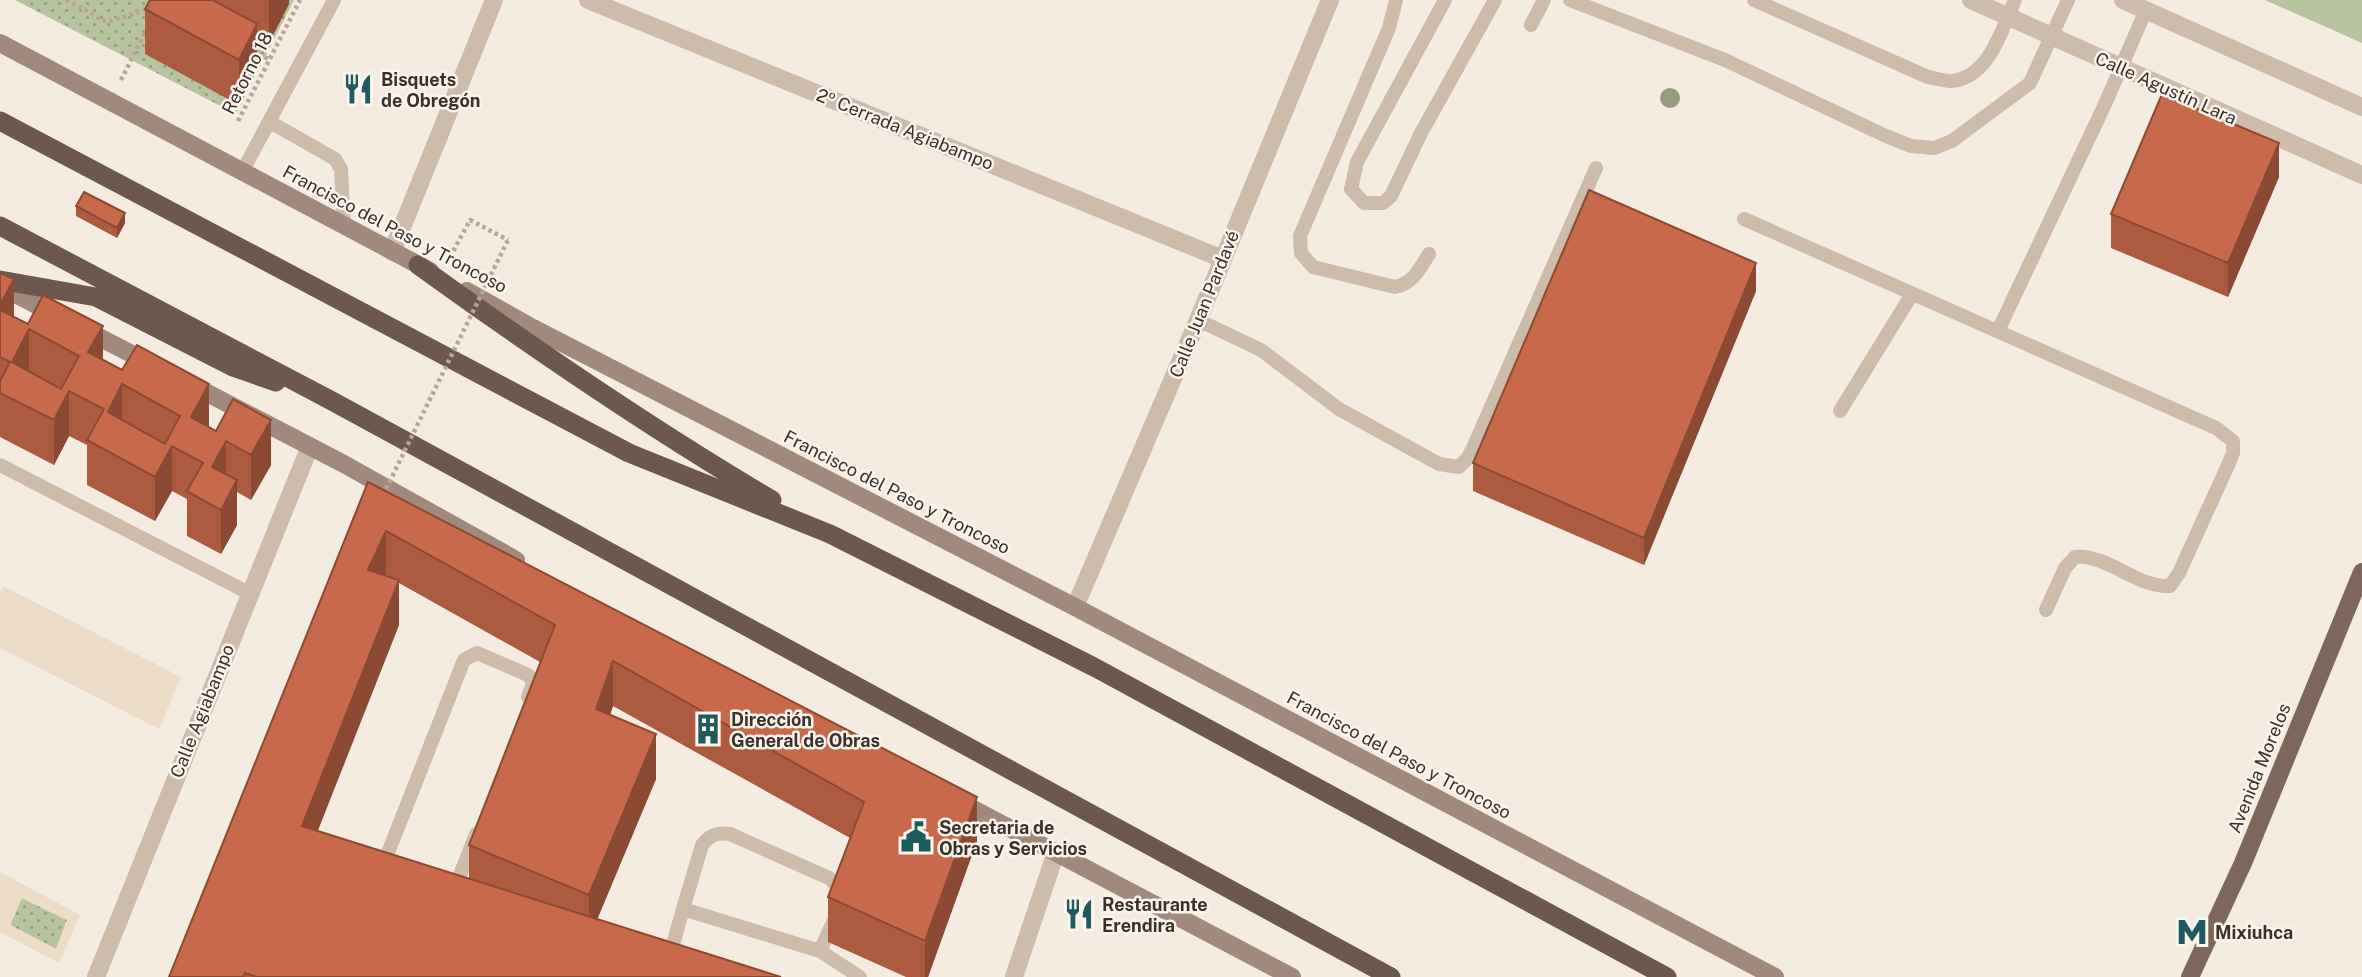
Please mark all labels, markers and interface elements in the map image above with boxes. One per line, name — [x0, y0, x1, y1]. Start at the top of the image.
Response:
street label: Retorno 18 — [217, 28, 277, 118]
street label: Calle Agustín Lara — [2092, 47, 2240, 129]
place label: Bisquets de Obregón — [381, 69, 481, 111]
restaurant icon: Bisquets de Obregón — [341, 72, 375, 106]
street label: 2º Cerrada Agiabampo — [813, 84, 997, 174]
street label: Francisco del Paso y Troncoso — [279, 161, 511, 297]
street label: Calle Juan Pardavé — [1165, 227, 1243, 381]
street label: Francisco del Paso y Troncoso — [780, 426, 1014, 558]
street label: Calle Agiabampo — [166, 641, 238, 781]
street label: Francisco del Paso y Troncoso — [1283, 687, 1515, 823]
street label: Avenida Morelos — [2223, 700, 2295, 836]
place label: Dirección General de Obras — [731, 709, 880, 751]
building icon: Dirección General de Obras — [691, 712, 725, 746]
place label: Secretaria de Obras y Servicios — [939, 817, 1087, 859]
public building icon: Secretaria de Obras y Servicios — [899, 820, 933, 854]
place label: Restaurante Erendira — [1102, 894, 1208, 936]
restaurant icon: Restaurante Erendira — [1062, 897, 1096, 931]
metro station icon: Mixiuhca — [2175, 915, 2209, 949]
place label: Mixiuhca — [2215, 922, 2293, 943]

